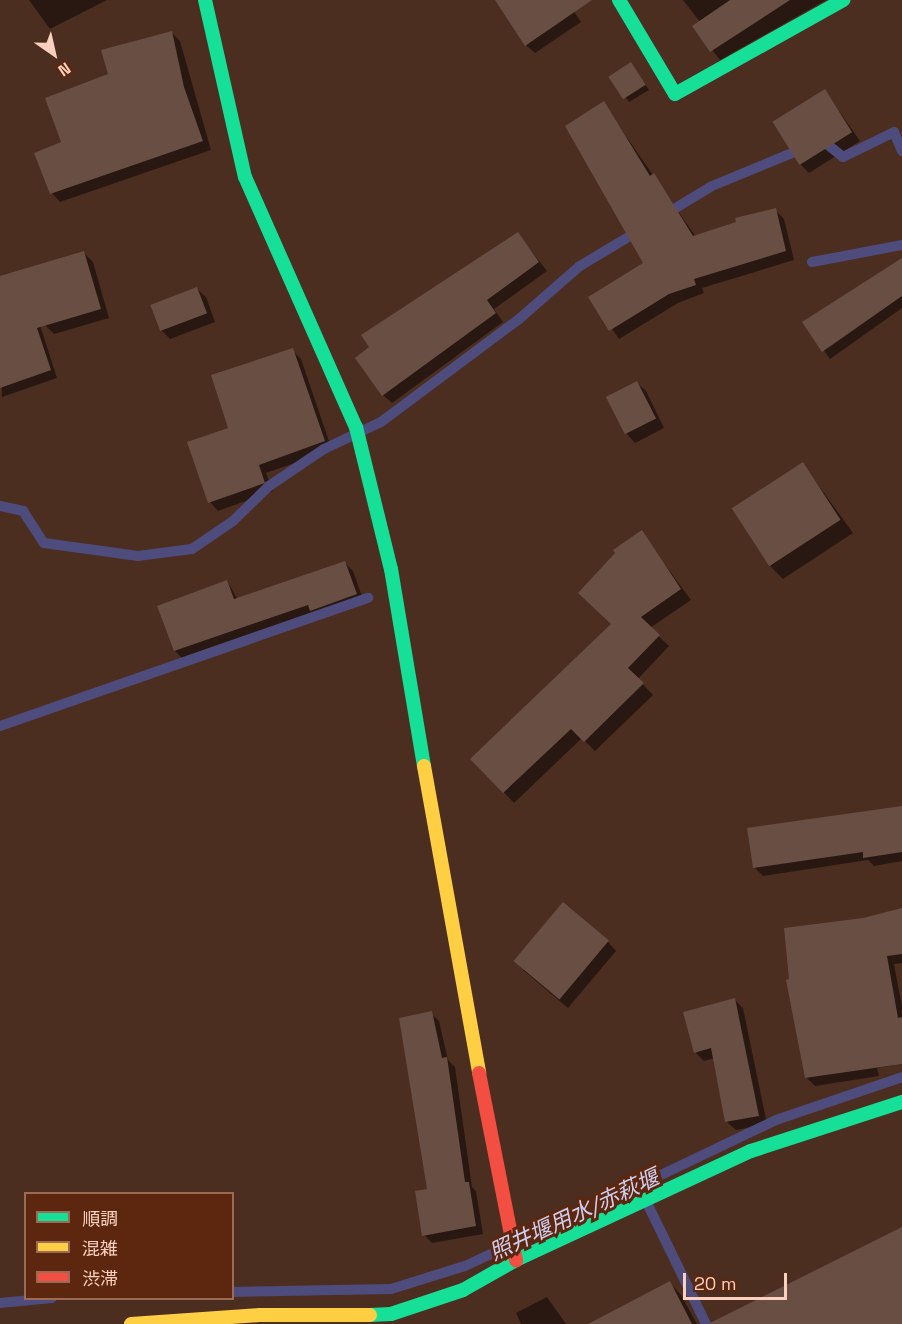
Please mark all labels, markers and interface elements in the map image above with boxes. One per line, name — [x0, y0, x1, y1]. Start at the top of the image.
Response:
north arrow — [24, 24, 84, 84]
text: N — [54, 58, 75, 81]
water label: 照井堰用水/赤萩堰 — [485, 1164, 663, 1266]
legend — [24, 1192, 234, 1300]
text: 順調 — [82, 1207, 118, 1230]
text: 混雑 — [82, 1237, 118, 1260]
scale bar — [686, 1261, 790, 1299]
text: 渋滞 — [82, 1267, 118, 1290]
text: 20 m — [694, 1272, 737, 1295]

